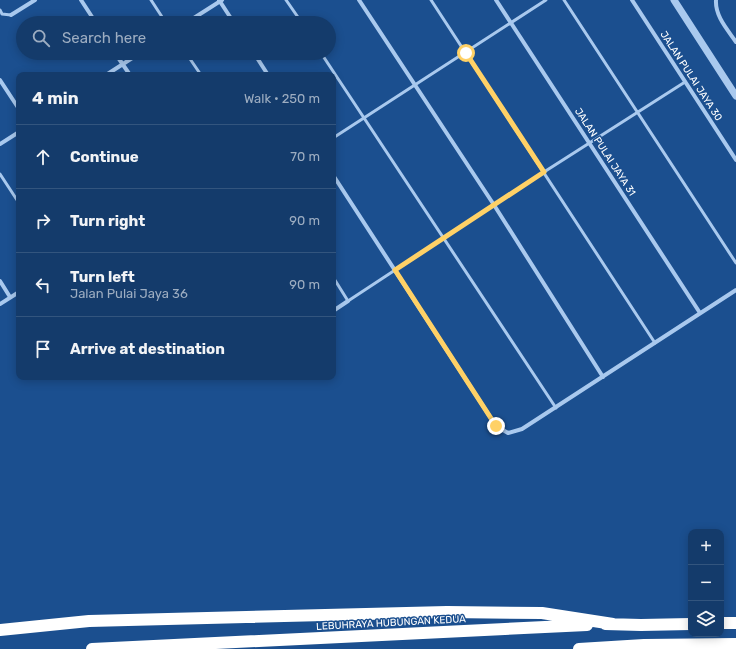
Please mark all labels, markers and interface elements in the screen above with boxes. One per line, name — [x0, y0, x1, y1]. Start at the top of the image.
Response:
search box — [16, 16, 336, 60]
icon: search — [30, 27, 52, 49]
text: Search here — [62, 29, 146, 47]
street label: JALAN PULAI JAYA 30 — [657, 29, 725, 123]
route start — [457, 44, 475, 62]
text: 4 min — [32, 88, 79, 108]
text: Walk · 250 m — [244, 91, 320, 106]
street label: JALAN PULAI JAYA 31 — [572, 106, 638, 198]
icon: ahead — [32, 146, 54, 168]
text: Continue — [70, 148, 139, 166]
text: 70 m — [290, 149, 320, 164]
icon: right — [32, 210, 54, 232]
text: Turn right — [70, 212, 145, 230]
text: 90 m — [289, 213, 320, 228]
text: Turn left — [70, 268, 135, 286]
icon: left — [32, 274, 54, 296]
text: 90 m — [289, 277, 320, 292]
text: Jalan Pulai Jaya 36 — [70, 286, 188, 301]
icon: arrive — [32, 338, 54, 360]
text: Arrive at destination — [70, 340, 225, 358]
route end — [487, 417, 505, 435]
map controls — [688, 529, 724, 637]
button: + — [688, 529, 724, 565]
button: − — [688, 565, 724, 601]
button: layers — [688, 601, 724, 637]
street label: LEBUHRAYA HUBUNGAN KEDUA — [316, 613, 466, 633]

